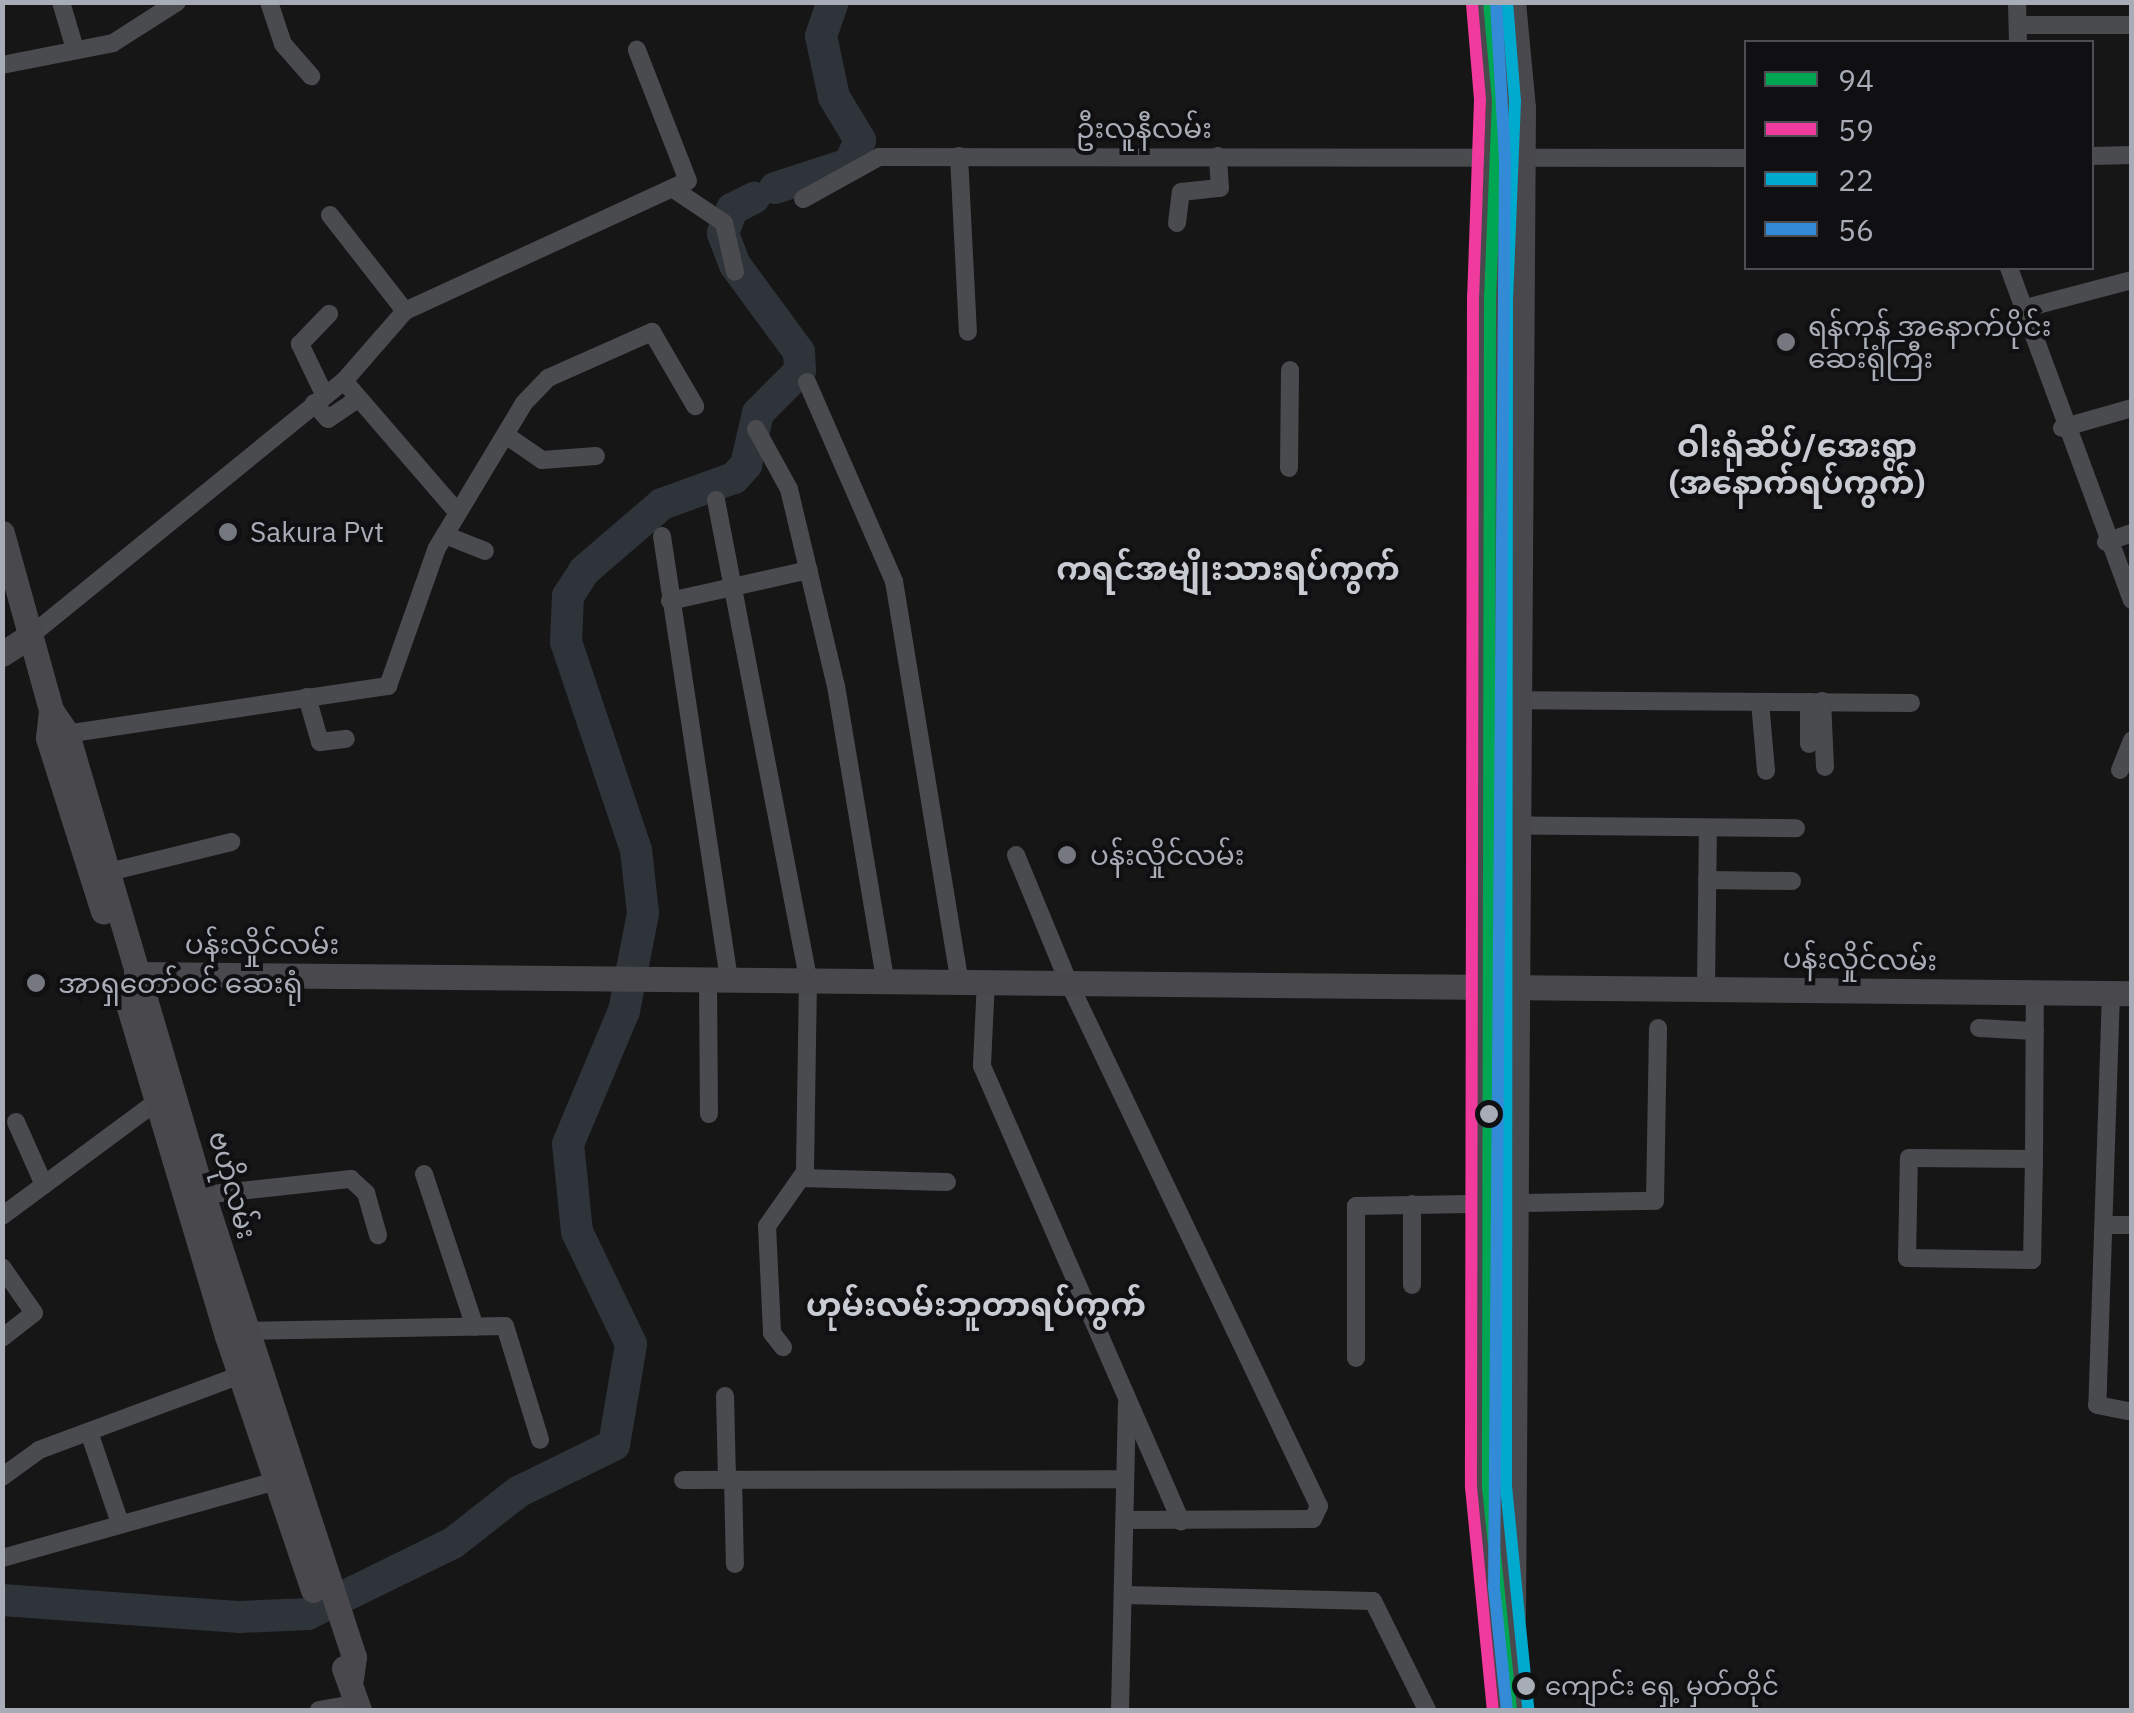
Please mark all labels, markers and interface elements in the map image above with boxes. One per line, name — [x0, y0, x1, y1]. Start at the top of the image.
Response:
legend — [1744, 40, 2094, 270]
text: 94 — [1838, 60, 1874, 99]
text: 59 — [1838, 110, 1874, 149]
street label: ဦးလူနီလမ်း — [1076, 111, 1212, 145]
text: 22 — [1838, 160, 1874, 199]
text: 56 — [1838, 210, 1874, 249]
place label: ရန်ကုန် အနောက်ပိုင်း ဆေးရုံကြီး — [1808, 309, 2051, 375]
marker: ရန်ကုန် အနောက်ပိုင်း ဆေးရုံကြီး — [1773, 329, 1799, 355]
district label: ဝါးရုံဆိပ်/အေးရွာ (အနောက်ရပ်ကွက်) — [1669, 427, 1925, 502]
place label: Sakura Pvt — [250, 515, 384, 549]
marker: Sakura Pvt — [215, 519, 241, 545]
district label: ကရင်အမျိုးသားရပ်ကွက် — [1056, 549, 1400, 587]
place label: ပန်းလှိုင်လမ်း — [1090, 838, 1244, 872]
marker: ပန်းလှိုင်လမ်း — [1054, 842, 1080, 868]
street label: ပန်းလှိုင်လမ်း — [185, 927, 339, 961]
street label: ပန်းလှိုင်လမ်း — [1782, 941, 1938, 977]
place label: အာရှတော်ဝင် ဆေးရုံ — [58, 966, 302, 1000]
marker: အာရှတော်ဝင် ဆေးရုံ — [23, 970, 49, 996]
unlabelled marker — [1479, 1104, 1499, 1124]
street label: ဗဟိုလမ်း — [202, 1127, 264, 1243]
district label: ဟုမ်းလမ်းဘူတာရပ်ကွက် — [806, 1285, 1146, 1323]
place label: ကျောင်း ရှေ့ မှတ်တိုင် — [1545, 1670, 1779, 1702]
marker: ကျောင်း ရှေ့ မှတ်တိုင် — [1516, 1676, 1536, 1696]

